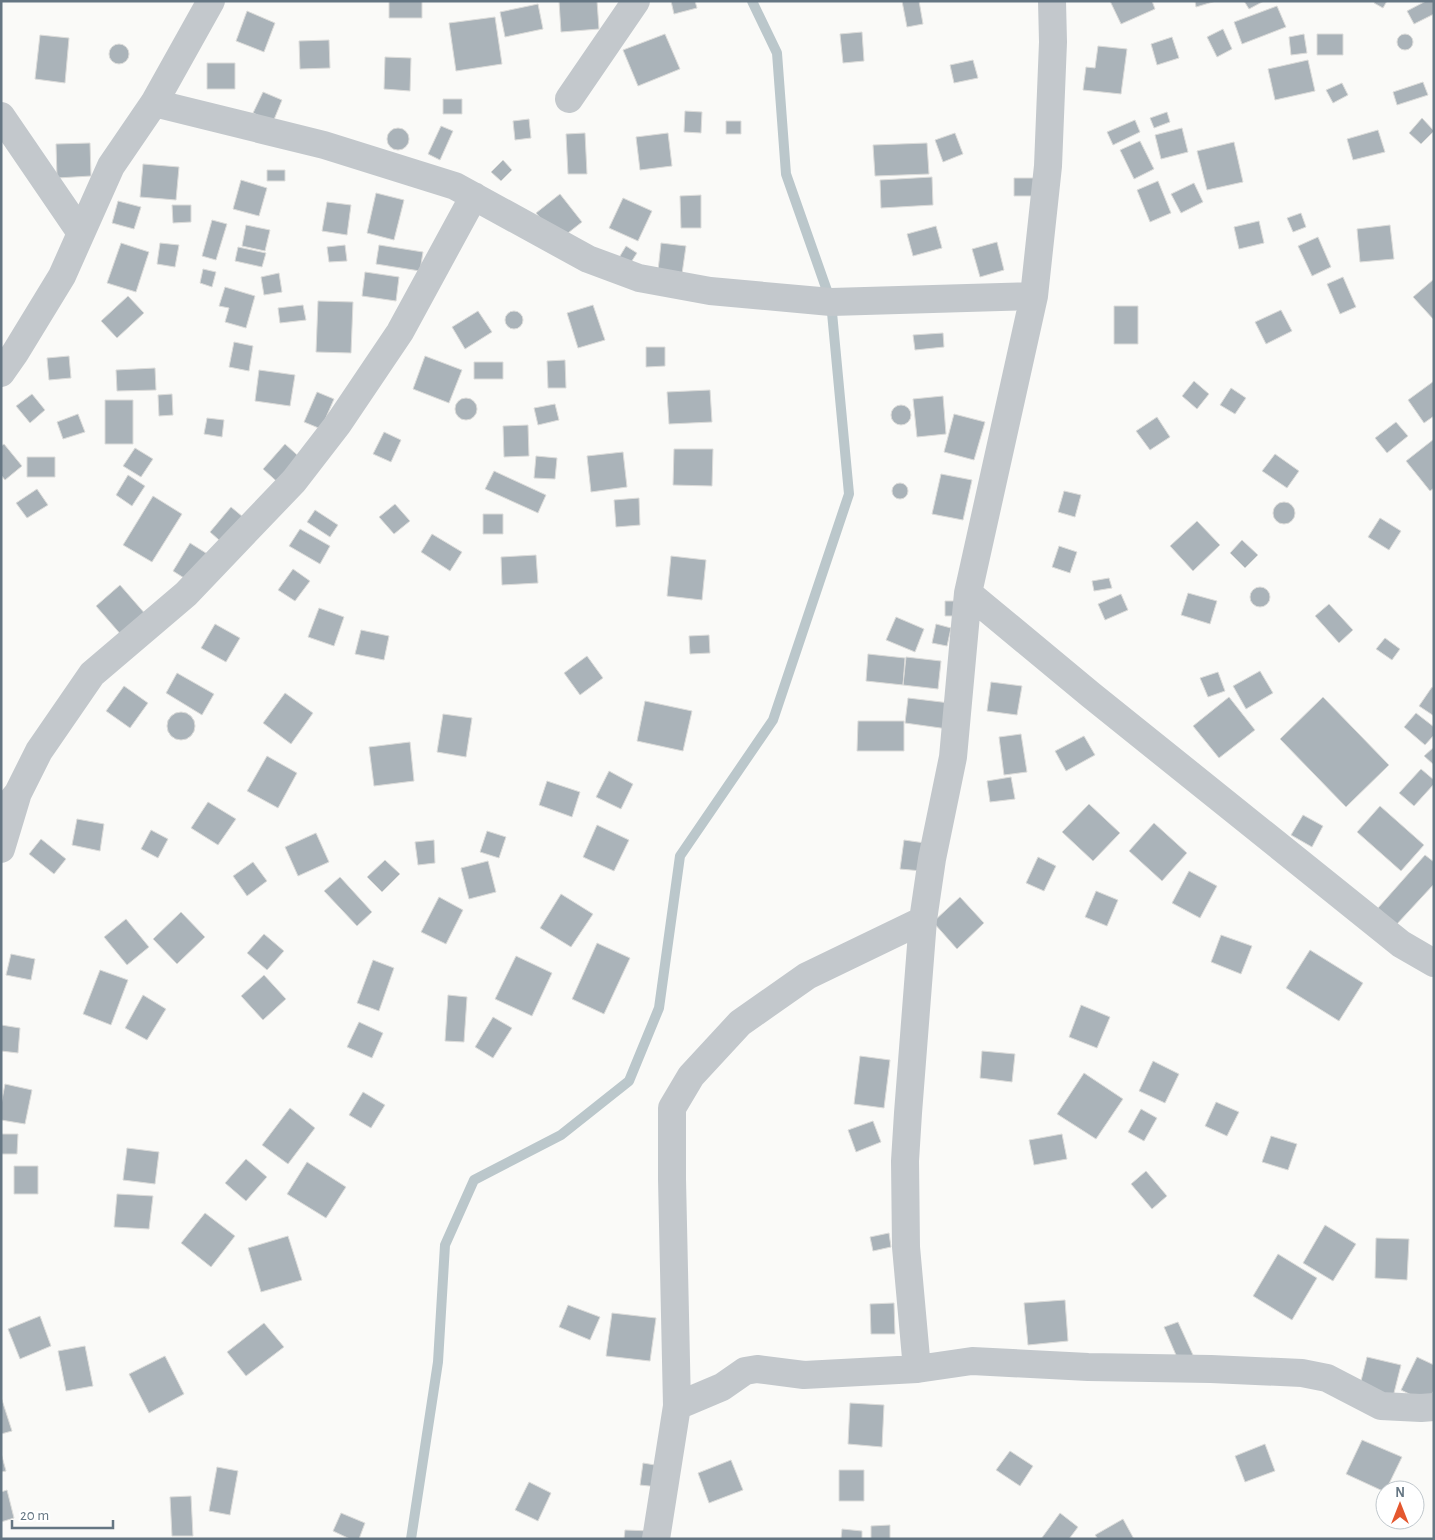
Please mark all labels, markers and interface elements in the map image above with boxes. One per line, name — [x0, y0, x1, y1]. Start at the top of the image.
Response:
north arrow — [1375, 1480, 1425, 1530]
text: N — [1395, 1486, 1405, 1500]
scale bar — [12, 1498, 114, 1530]
text: 20 m — [20, 1508, 49, 1523]

